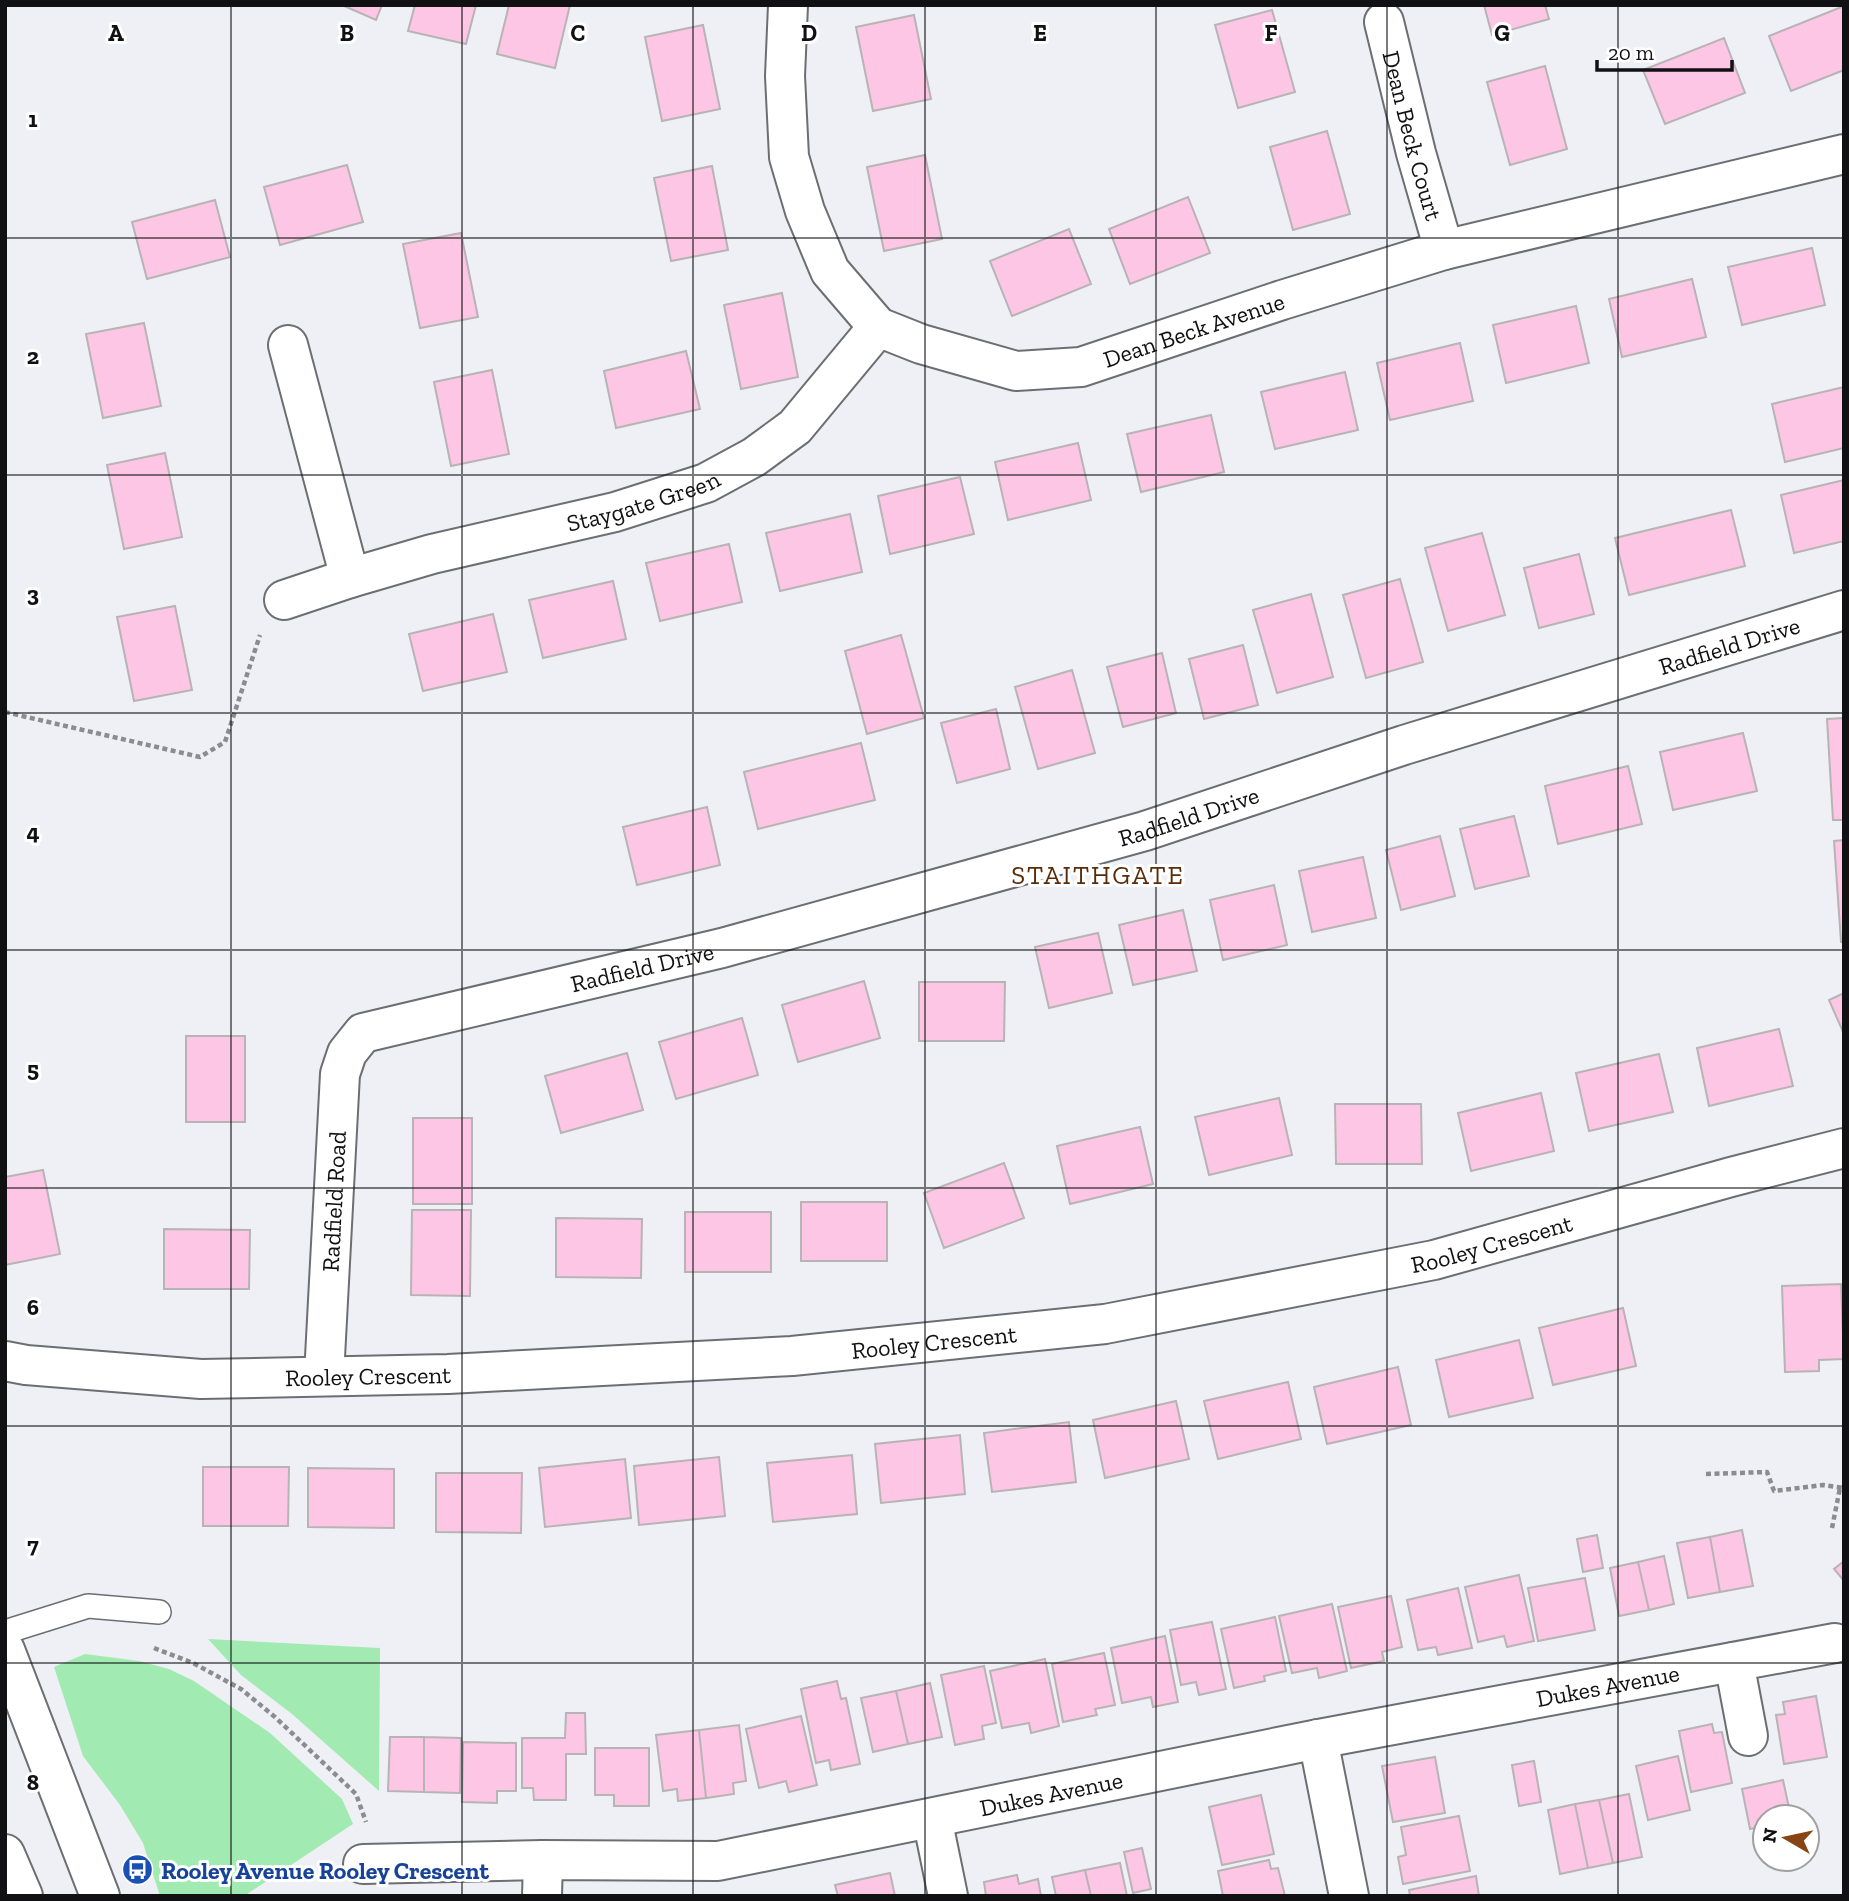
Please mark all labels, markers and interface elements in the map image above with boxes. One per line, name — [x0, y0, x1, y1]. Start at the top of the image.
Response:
text: A — [108, 19, 124, 47]
text: B — [340, 19, 354, 47]
text: C — [571, 19, 585, 47]
text: D — [801, 19, 817, 47]
text: E — [1033, 19, 1047, 47]
text: F — [1264, 19, 1278, 47]
text: G — [1494, 19, 1510, 47]
scale bar — [1597, 28, 1732, 72]
text: 20 m — [1608, 40, 1654, 65]
street label: Dean Beck Court — [1377, 48, 1449, 224]
text: 1 — [28, 105, 38, 133]
street label: Dean Beck Avenue — [1099, 286, 1288, 373]
text: 2 — [27, 342, 39, 370]
street label: Staygate Green — [564, 464, 725, 537]
text: 3 — [27, 580, 39, 608]
street label: Radfield Drive — [1655, 610, 1803, 681]
street label: Radfield Drive — [1115, 780, 1263, 852]
text: 4 — [26, 818, 40, 846]
district label: STAITHGATE — [1011, 859, 1185, 891]
street label: Radfield Drive — [568, 936, 717, 998]
text: 5 — [27, 1055, 39, 1083]
street label: Radfield Road — [315, 1130, 351, 1273]
street label: Rooley Crescent — [1408, 1208, 1575, 1279]
text: 6 — [27, 1293, 39, 1321]
street label: Rooley Crescent — [850, 1319, 1018, 1364]
street label: Rooley Crescent — [285, 1359, 451, 1392]
text: 7 — [27, 1531, 39, 1559]
street label: Dukes Avenue — [1534, 1658, 1682, 1713]
street label: Dukes Avenue — [977, 1765, 1125, 1822]
text: 8 — [27, 1768, 39, 1796]
north arrow — [1751, 1803, 1821, 1873]
text: N — [1757, 1826, 1782, 1844]
bus stop icon: Rooley Avenue Rooley Crescent — [121, 1853, 155, 1887]
place label: Rooley Avenue Rooley Crescent — [161, 1856, 489, 1885]

